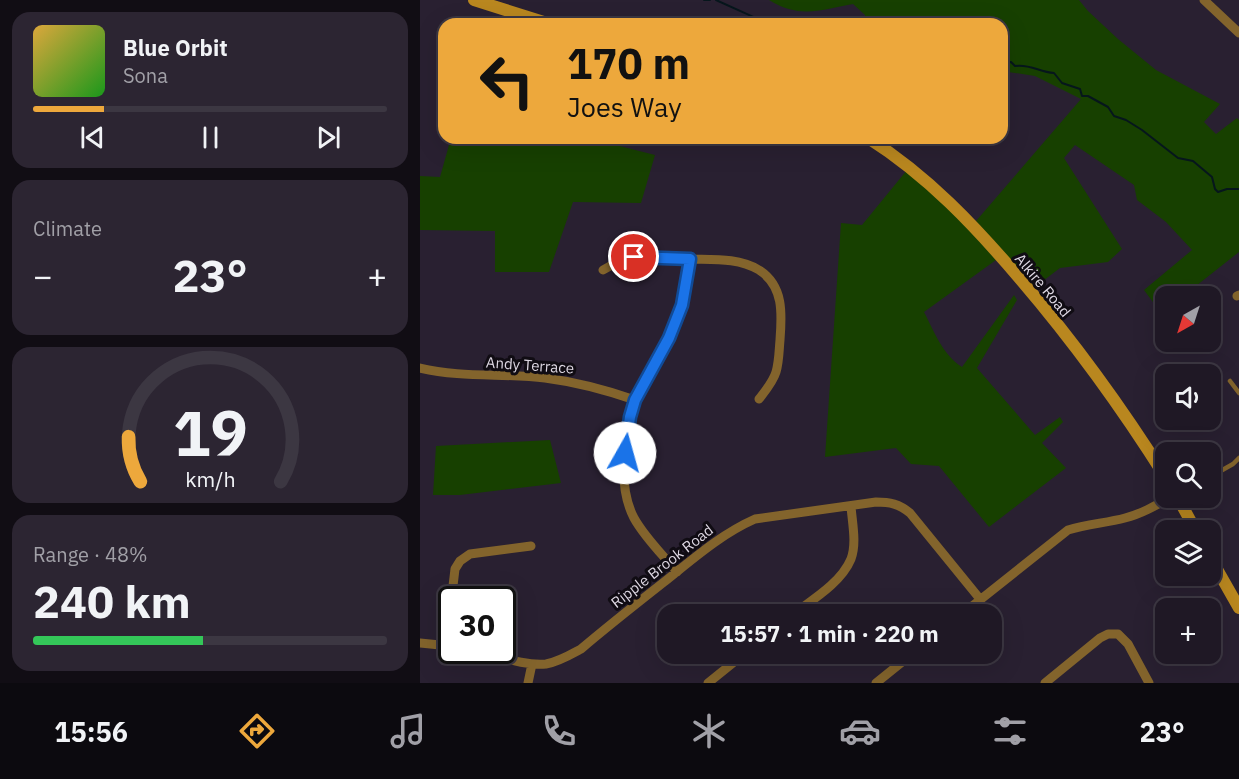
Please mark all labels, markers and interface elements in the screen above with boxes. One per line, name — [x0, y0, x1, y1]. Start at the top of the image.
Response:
text: Blue Orbit — [123, 33, 228, 62]
text: 170 m — [567, 36, 690, 91]
icon: left — [468, 42, 546, 120]
text: Sona — [123, 62, 168, 89]
text: Joes Way — [567, 89, 682, 124]
icon: previous — [76, 121, 109, 154]
icon: pause — [194, 121, 227, 154]
icon: next — [312, 121, 345, 154]
text: Climate — [33, 215, 102, 242]
pin — [608, 231, 659, 282]
icon: arrive — [617, 240, 650, 273]
text: 23° — [172, 246, 248, 304]
street label: Alkire Road — [1011, 249, 1075, 321]
text: − — [33, 254, 53, 297]
text: + — [367, 254, 387, 297]
north arrow — [1155, 286, 1221, 352]
map controls — [1155, 286, 1221, 664]
street label: Andy Terrace — [485, 352, 575, 378]
button: sound — [1155, 364, 1221, 430]
text: 19 — [173, 393, 247, 474]
position arrow — [593, 421, 657, 485]
button: search — [1155, 442, 1221, 508]
text: km/h — [185, 466, 235, 494]
street label: Ripple Brook Road — [607, 520, 717, 612]
button: layers — [1155, 520, 1221, 586]
text: Range · 48% — [33, 541, 148, 568]
text: 240 km — [33, 572, 191, 630]
speed limit sign: 30 — [438, 586, 516, 664]
button: + — [1155, 598, 1221, 664]
text: 15:57 · 1 min · 220 m — [720, 619, 939, 648]
icon: directions — [236, 710, 278, 752]
icon: music — [387, 710, 429, 752]
icon: phone — [538, 710, 580, 752]
icon: climate — [688, 710, 730, 752]
icon: car — [839, 710, 881, 752]
icon: filters — [989, 710, 1031, 752]
text: 15:56 — [54, 714, 128, 749]
text: 23° — [1140, 714, 1185, 749]

